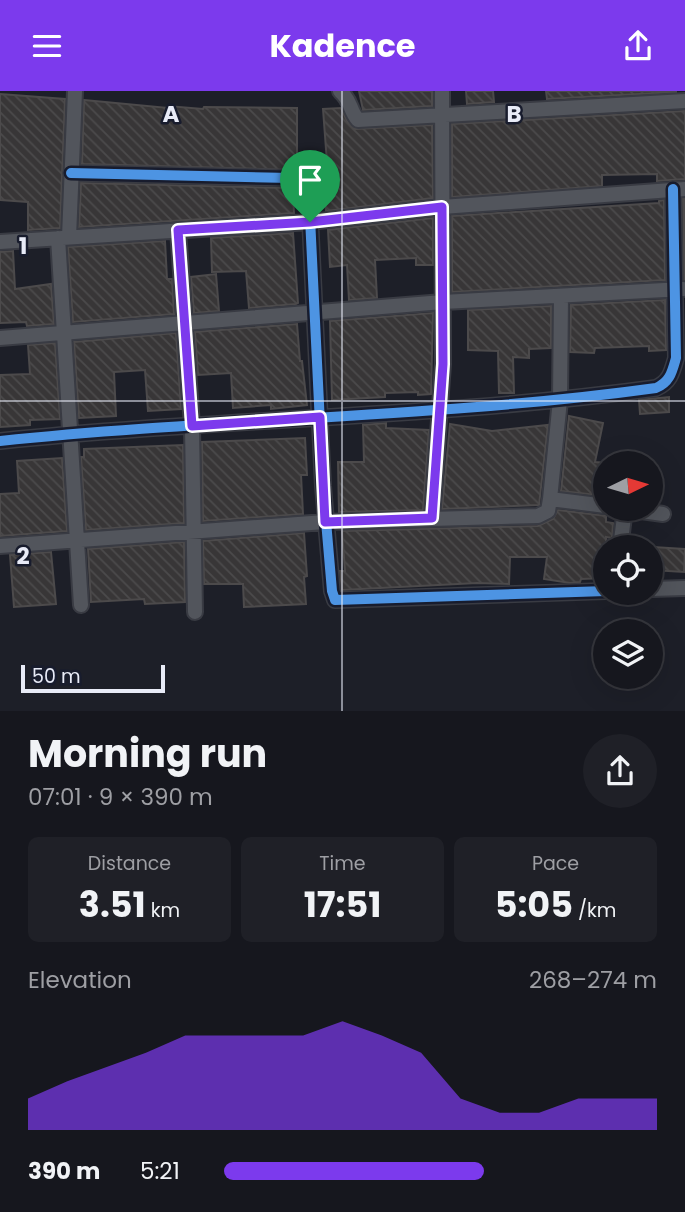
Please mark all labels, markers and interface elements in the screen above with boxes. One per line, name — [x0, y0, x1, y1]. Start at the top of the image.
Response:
text: Kadence — [269, 23, 416, 68]
icon: menu — [28, 27, 66, 65]
icon: share — [619, 27, 657, 65]
text: A — [163, 98, 180, 130]
text: B — [506, 98, 522, 130]
pin — [280, 150, 340, 222]
icon: arrive — [291, 161, 329, 199]
text: 1 — [19, 230, 27, 262]
north arrow — [593, 451, 663, 521]
map controls — [593, 451, 663, 689]
button: locate — [593, 535, 663, 605]
text: 2 — [16, 540, 30, 572]
button: layers — [593, 619, 663, 689]
scale bar — [21, 663, 164, 694]
text: 50 m — [32, 663, 81, 690]
text: Morning run — [28, 727, 267, 780]
button: share — [583, 734, 657, 808]
text: 07:01 · 9 × 390 m — [28, 781, 213, 813]
text: Distance — [88, 850, 171, 877]
text: Time — [319, 850, 366, 877]
text: Pace — [532, 850, 579, 877]
text: 3.51 — [79, 880, 146, 929]
text: 17:51 — [304, 880, 381, 929]
text: 5:05 — [495, 880, 573, 929]
text: km — [146, 897, 180, 924]
text: /km — [573, 897, 616, 924]
text: Elevation — [28, 964, 132, 996]
text: 268–274 m — [529, 964, 657, 996]
text: 390 m — [28, 1155, 100, 1187]
text: 5:21 — [140, 1155, 180, 1187]

